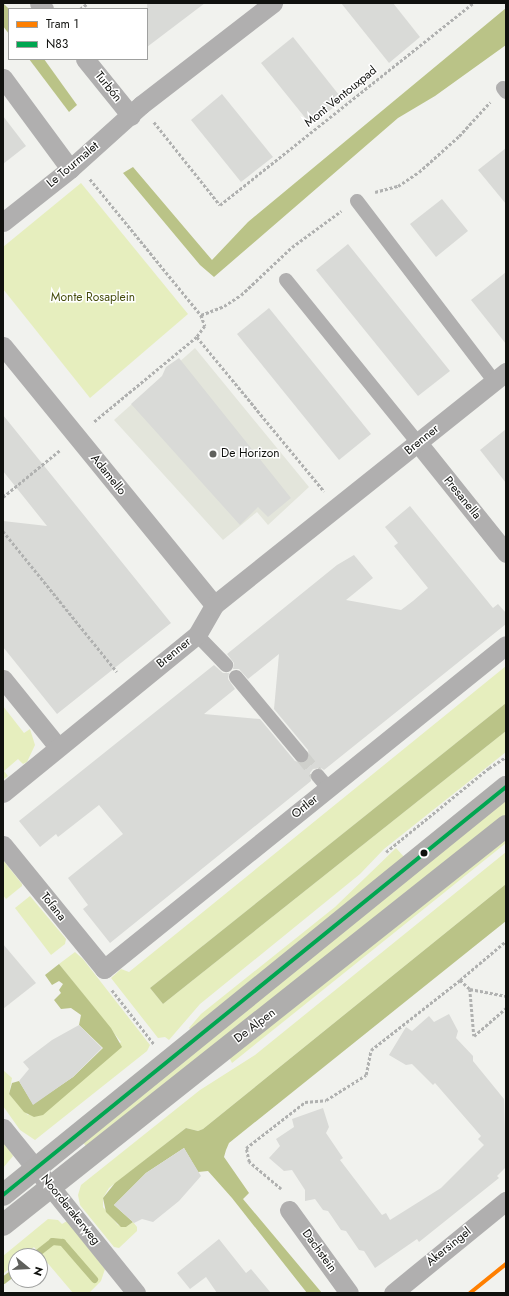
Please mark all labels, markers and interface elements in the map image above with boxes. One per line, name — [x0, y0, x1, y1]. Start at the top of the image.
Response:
legend — [8, 8, 148, 60]
text: Tram 1 — [46, 15, 79, 33]
text: N83 — [46, 35, 68, 53]
street label: Mont Ventouxpad — [302, 63, 380, 131]
street label: Turbón — [91, 69, 125, 105]
street label: Le Tourmalet — [44, 139, 102, 191]
park label: Monte Rosaplein — [51, 291, 135, 305]
street label: Brenner — [402, 422, 442, 458]
place label: De Horizon — [221, 447, 279, 461]
marker: De Horizon — [208, 449, 218, 459]
street label: Adamello — [87, 452, 129, 498]
street label: Presanella — [440, 474, 484, 522]
street label: Brenner — [154, 635, 194, 671]
street label: Ortler — [289, 792, 321, 822]
unlabelled marker — [419, 848, 429, 858]
street label: Tofana — [37, 890, 69, 924]
street label: De Alpen — [232, 1006, 278, 1046]
street label: Noorderakerweg — [37, 1172, 103, 1248]
street label: Akersingel — [424, 1225, 474, 1269]
street label: Dachstein — [299, 1227, 339, 1275]
north arrow — [8, 1248, 48, 1288]
text: N — [30, 1265, 47, 1278]

